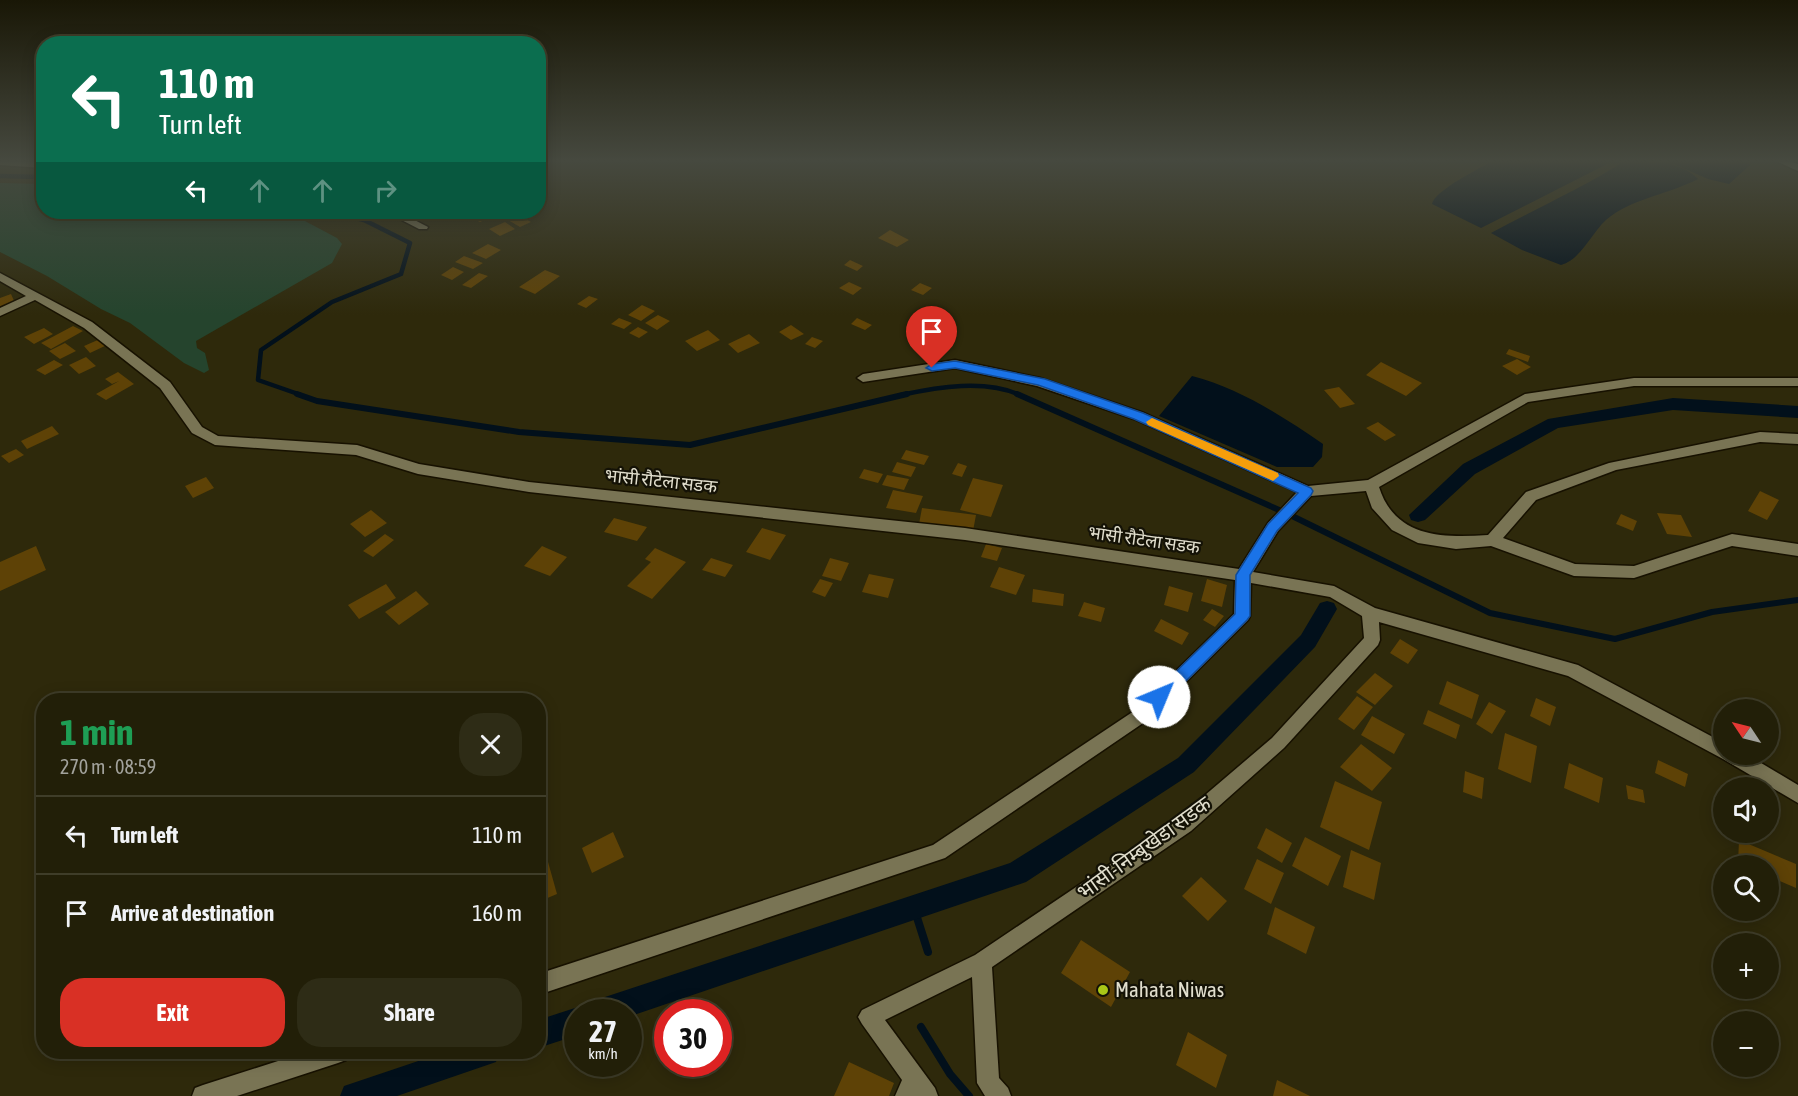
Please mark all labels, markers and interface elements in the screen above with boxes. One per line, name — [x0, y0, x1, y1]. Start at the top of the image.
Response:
text: 110 m — [159, 59, 254, 107]
icon: left — [60, 60, 138, 138]
text: Turn left — [159, 109, 242, 140]
icon: left — [180, 174, 213, 207]
icon: ahead — [243, 174, 276, 207]
icon: ahead — [306, 174, 339, 207]
icon: right — [369, 174, 402, 207]
pin — [906, 306, 957, 368]
icon: arrive — [915, 315, 948, 348]
street label: भांसी रौटेला सडक — [604, 464, 719, 497]
street label: भांसी रौटेला सडक — [1087, 521, 1202, 558]
position arrow — [1127, 665, 1191, 729]
north arrow — [1713, 699, 1779, 765]
map controls — [1713, 699, 1779, 1077]
text: 1 min — [60, 711, 134, 753]
button: close — [459, 713, 522, 776]
text: 270 m · 08:59 — [60, 755, 156, 778]
button: sound — [1713, 777, 1779, 843]
street label: भांसी-निम्बुखेडा सडक — [1072, 790, 1217, 905]
icon: left — [60, 819, 93, 852]
text: Turn left — [111, 822, 178, 848]
text: 110 m — [472, 822, 522, 848]
button: search — [1713, 855, 1779, 921]
icon: arrive — [60, 897, 93, 930]
text: Arrive at destination — [111, 900, 274, 926]
text: 160 m — [472, 900, 522, 926]
button: + — [1713, 933, 1779, 999]
place label: Mahata Niwas — [1115, 977, 1224, 1001]
button: Exit — [60, 978, 285, 1047]
button: Share — [297, 978, 522, 1047]
marker: Mahata Niwas — [1096, 983, 1110, 997]
speed limit sign: 30 — [654, 999, 732, 1077]
button: − — [1713, 1011, 1779, 1077]
text: 27 — [589, 1014, 617, 1048]
text: km/h — [588, 1045, 618, 1062]

